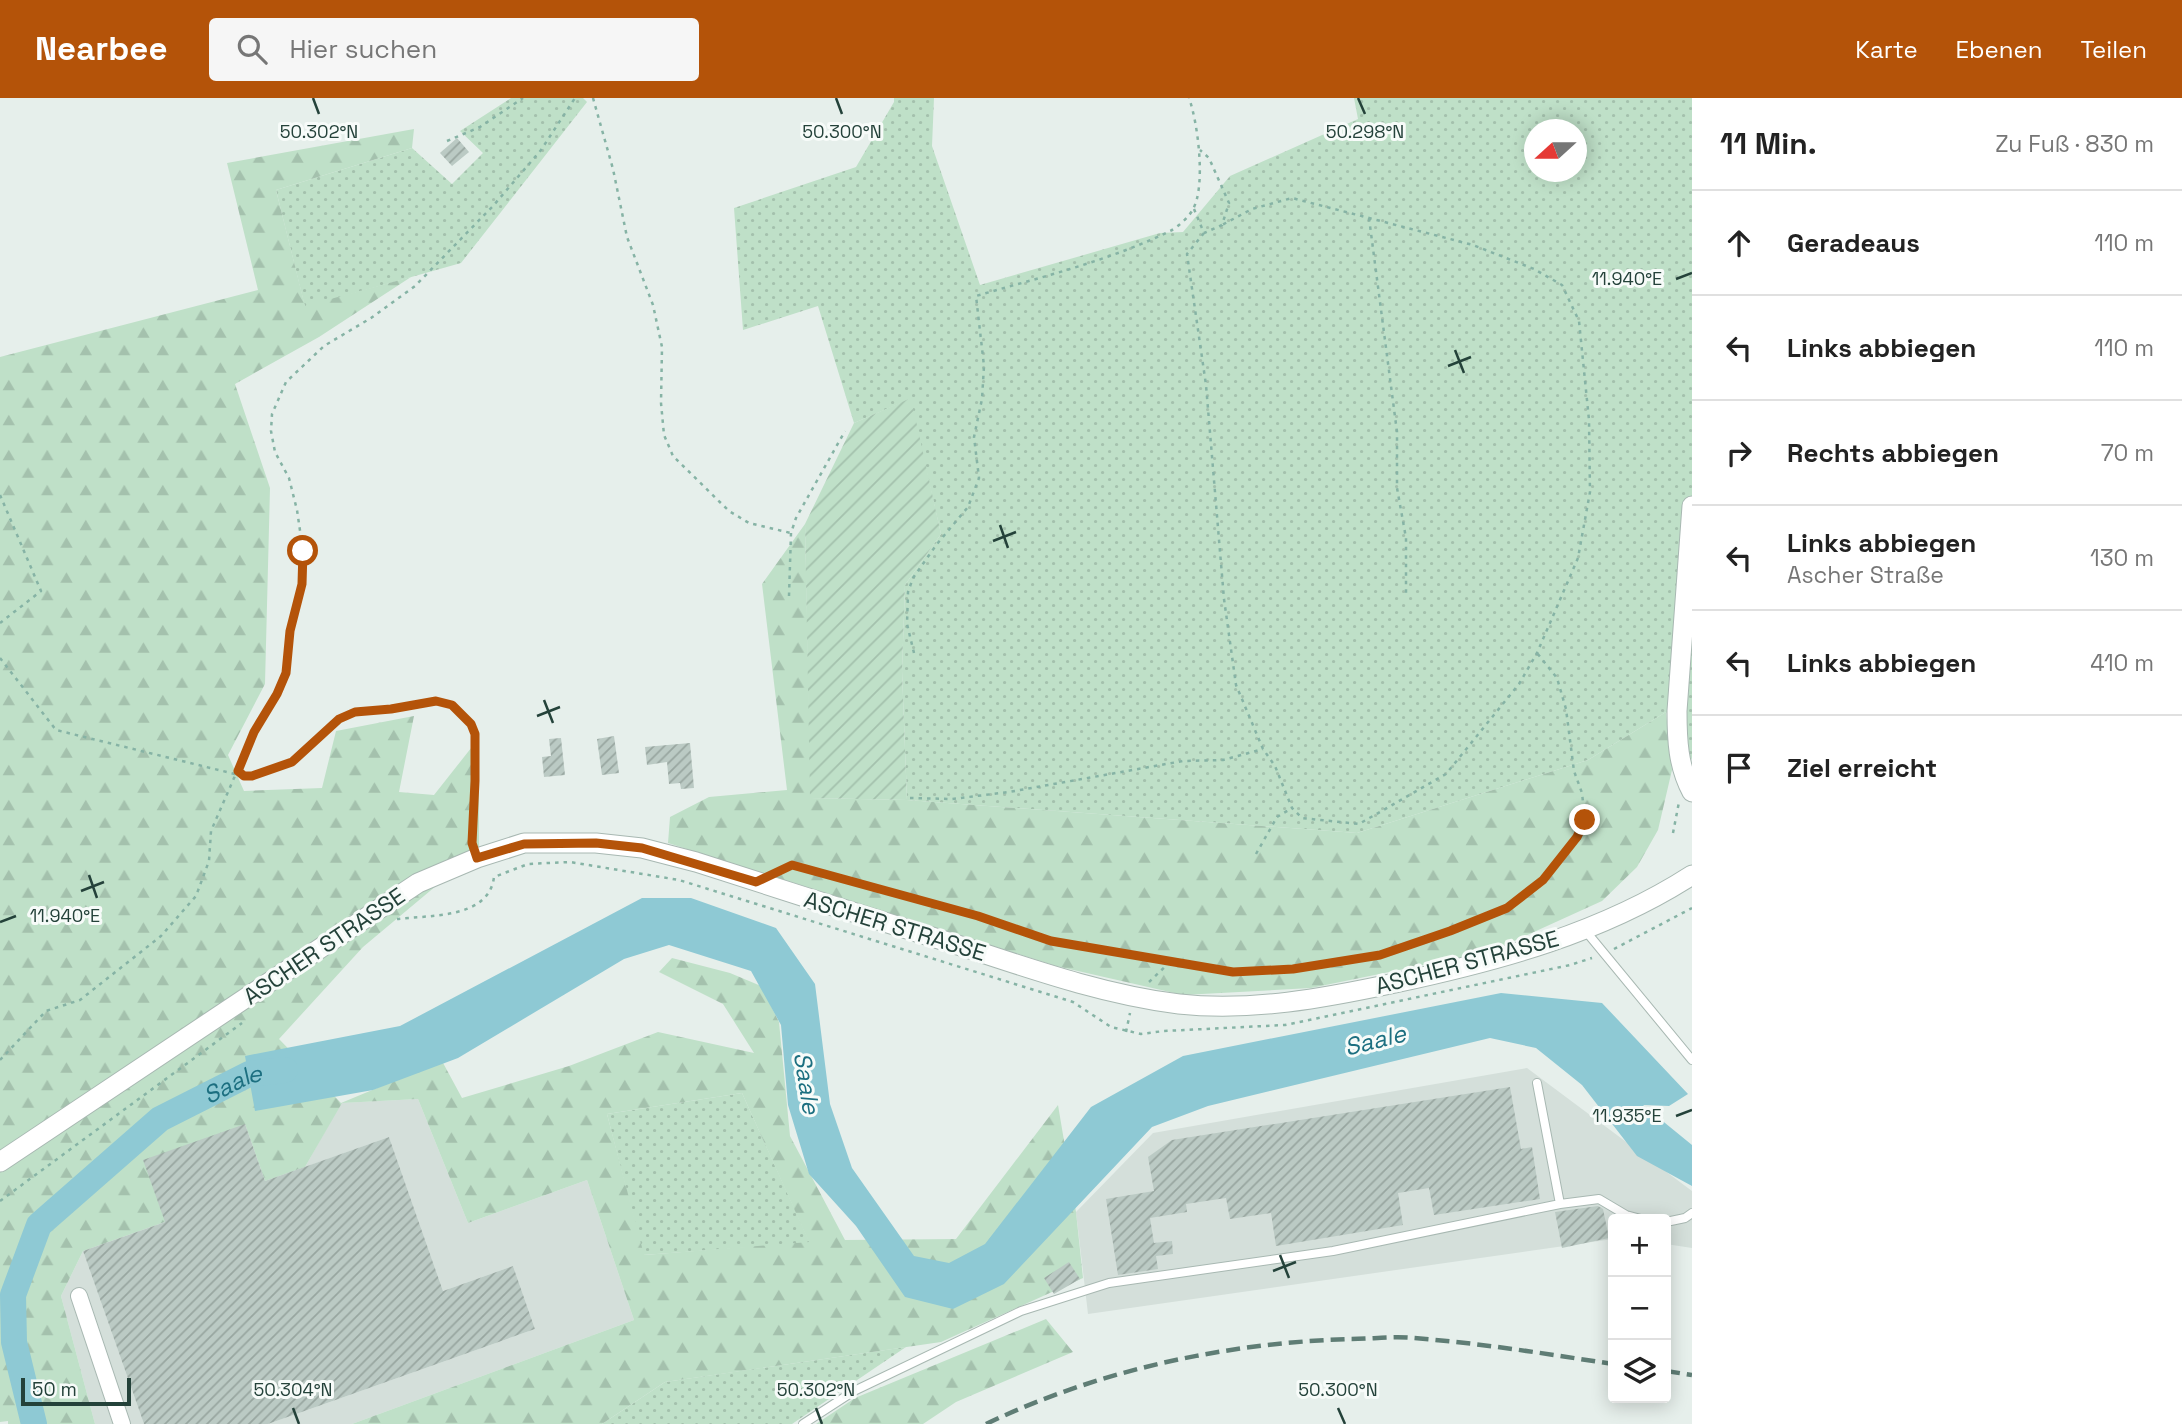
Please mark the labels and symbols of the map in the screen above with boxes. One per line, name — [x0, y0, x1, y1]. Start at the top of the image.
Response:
north arrow — [1524, 119, 1587, 182]
text: 50.302°N — [280, 120, 358, 143]
text: 50.300°N — [802, 120, 882, 143]
text: 50.298°N — [1326, 120, 1404, 143]
text: 11.940°E — [1592, 267, 1662, 290]
route start — [287, 535, 318, 566]
route end — [1569, 804, 1600, 835]
street label: ASCHER STRASSE — [237, 881, 411, 1011]
street label: ASCHER STRASSE — [800, 884, 990, 968]
text: 11.940°E — [30, 904, 100, 927]
street label: ASCHER STRASSE — [1372, 923, 1562, 1001]
water label: Saale — [1341, 1017, 1410, 1063]
water label: Saale — [787, 1050, 827, 1117]
water label: Saale — [197, 1057, 264, 1110]
text: 11.935°E — [1592, 1104, 1662, 1127]
scale bar — [21, 1375, 131, 1407]
text: 50.304°N — [253, 1378, 333, 1401]
text: 50.302°N — [777, 1378, 855, 1401]
text: 50.300°N — [1298, 1378, 1378, 1401]

